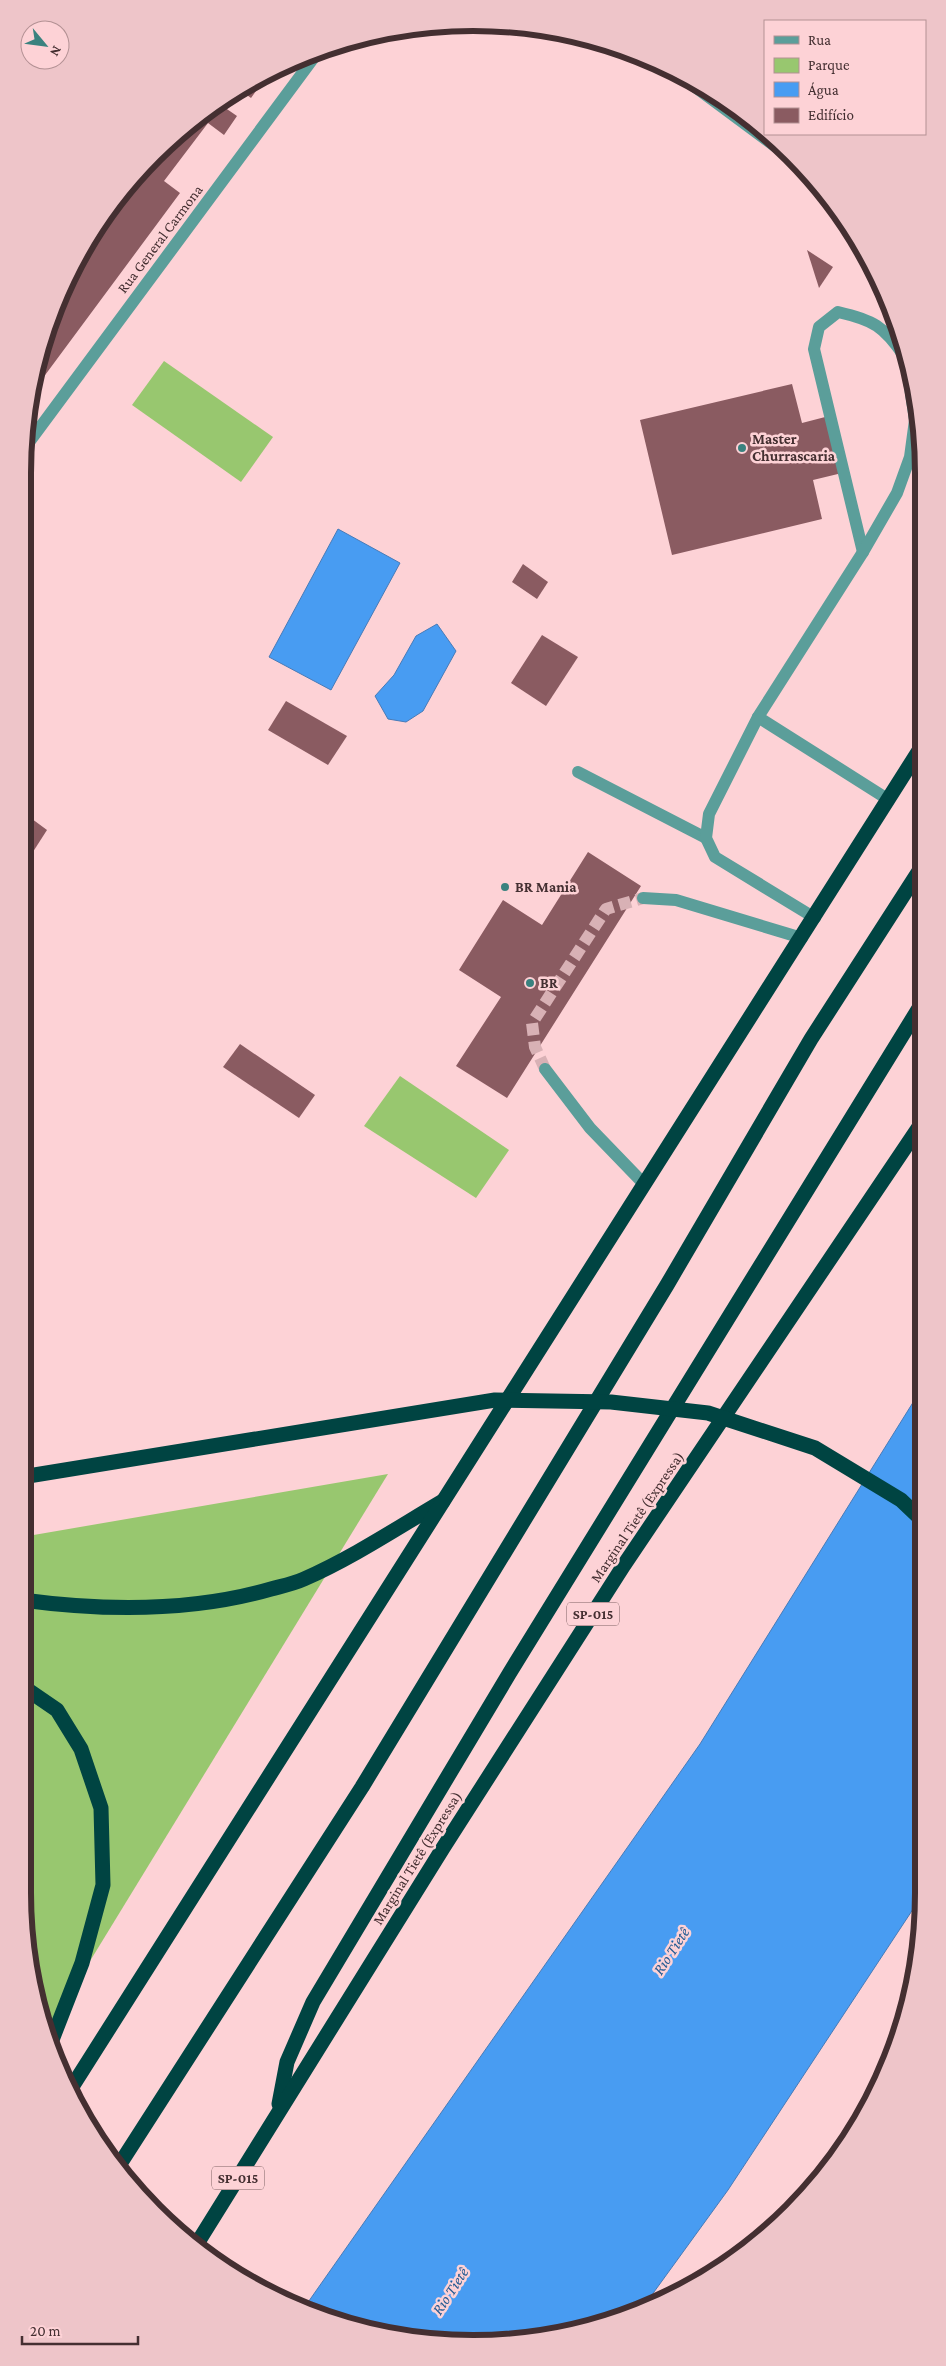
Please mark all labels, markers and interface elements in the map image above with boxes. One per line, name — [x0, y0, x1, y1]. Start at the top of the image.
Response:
north arrow — [20, 20, 70, 70]
legend — [764, 20, 926, 135]
text: Rua — [808, 32, 831, 48]
text: N — [47, 43, 66, 60]
text: Parque — [808, 57, 850, 74]
text: Água — [808, 82, 839, 99]
text: Edifício — [808, 107, 854, 123]
street label: Rua General Carmona — [114, 182, 206, 296]
place label: Master Churrascaria — [752, 431, 836, 464]
marker: Master Churrascaria — [736, 442, 748, 454]
place label: BR Mania — [515, 879, 577, 895]
marker: BR Mania — [499, 881, 511, 893]
place label: BR — [540, 975, 559, 991]
marker: BR — [524, 977, 536, 989]
street label: Marginal Tietê (Expressa) — [587, 1449, 688, 1586]
road number: SP-015 — [567, 1602, 619, 1626]
street label: Marginal Tietê (Expressa) — [369, 1788, 465, 1928]
water label: Rio Tietê — [650, 1923, 693, 1978]
road number: SP-015 — [212, 2166, 264, 2190]
water label: Rio Tietê — [429, 2263, 472, 2318]
scale bar — [22, 2314, 139, 2346]
text: 20 m — [30, 2323, 61, 2339]

